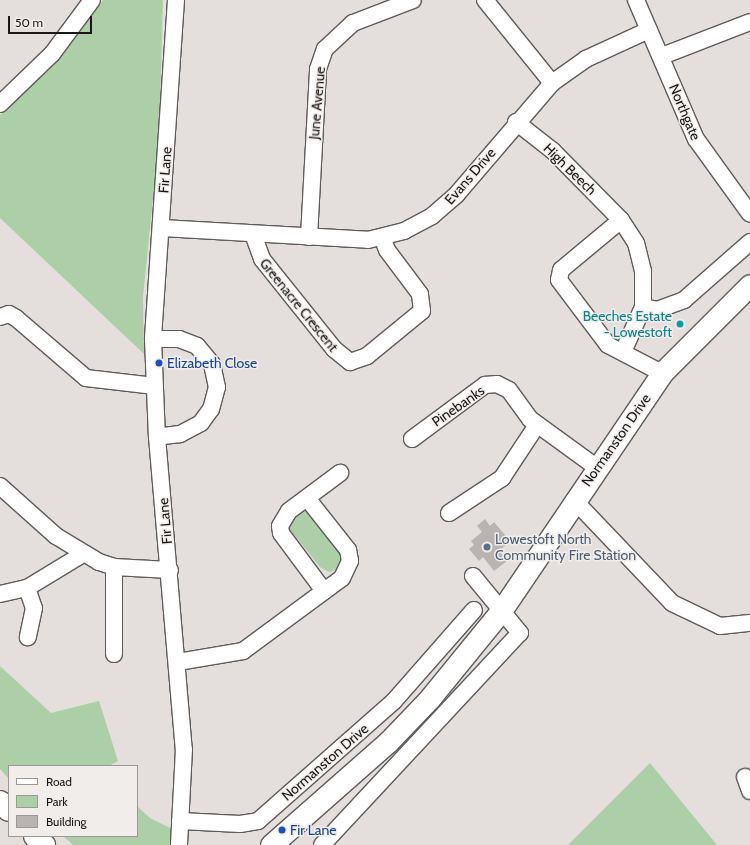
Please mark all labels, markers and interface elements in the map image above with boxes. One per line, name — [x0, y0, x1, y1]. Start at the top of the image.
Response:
scale bar — [10, 8, 94, 34]
text: 50 m — [15, 15, 43, 30]
street label: June Avenue — [305, 66, 329, 140]
street label: Northgate — [666, 81, 704, 143]
street label: High Beech — [540, 140, 600, 198]
street label: Evans Drive — [441, 144, 499, 208]
street label: Fir Lane — [155, 146, 175, 194]
street label: Greenacre Crescent — [256, 255, 342, 355]
place label: Beeches Estate - Lowestoft — [583, 308, 672, 340]
marker: Beeches Estate - Lowestoft — [675, 319, 685, 329]
place label: Elizabeth Close — [167, 355, 257, 371]
marker: Elizabeth Close — [154, 358, 164, 368]
street label: Pinebanks — [428, 382, 488, 430]
street label: Normanston Drive — [578, 390, 654, 490]
street label: Fir Lane — [155, 497, 175, 545]
place label: Lowestoft North Community Fire Station — [495, 531, 636, 564]
marker: Lowestoft North Community Fire Station — [482, 542, 492, 552]
street label: Normanston Drive — [278, 720, 372, 804]
legend — [8, 765, 138, 837]
text: Road — [46, 774, 72, 789]
text: Park — [46, 794, 68, 809]
text: Building — [46, 814, 87, 829]
place label: Fir Lane — [290, 822, 336, 838]
marker: Fir Lane — [277, 825, 287, 835]

